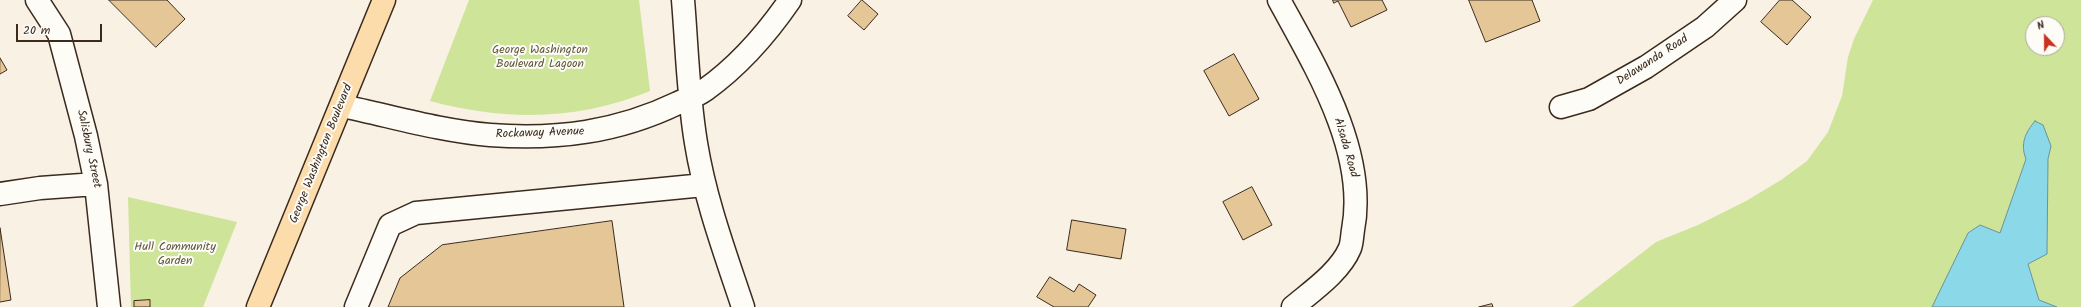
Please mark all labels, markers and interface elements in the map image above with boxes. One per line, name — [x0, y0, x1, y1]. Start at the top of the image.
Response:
scale bar — [18, 16, 104, 42]
north arrow — [2025, 16, 2065, 56]
text: N — [2034, 16, 2047, 35]
text: 20 m — [23, 21, 50, 40]
street label: Delawanda Road — [1615, 33, 1691, 89]
park label: George Washington Boulevard Lagoon — [492, 44, 588, 72]
street label: George Washington Boulevard — [287, 82, 357, 226]
street label: Salisbury Street — [73, 108, 103, 190]
street label: Alsada Road — [1330, 116, 1360, 180]
street label: Rockaway Avenue — [496, 125, 584, 143]
park label: Hull Community Garden — [134, 241, 216, 269]

